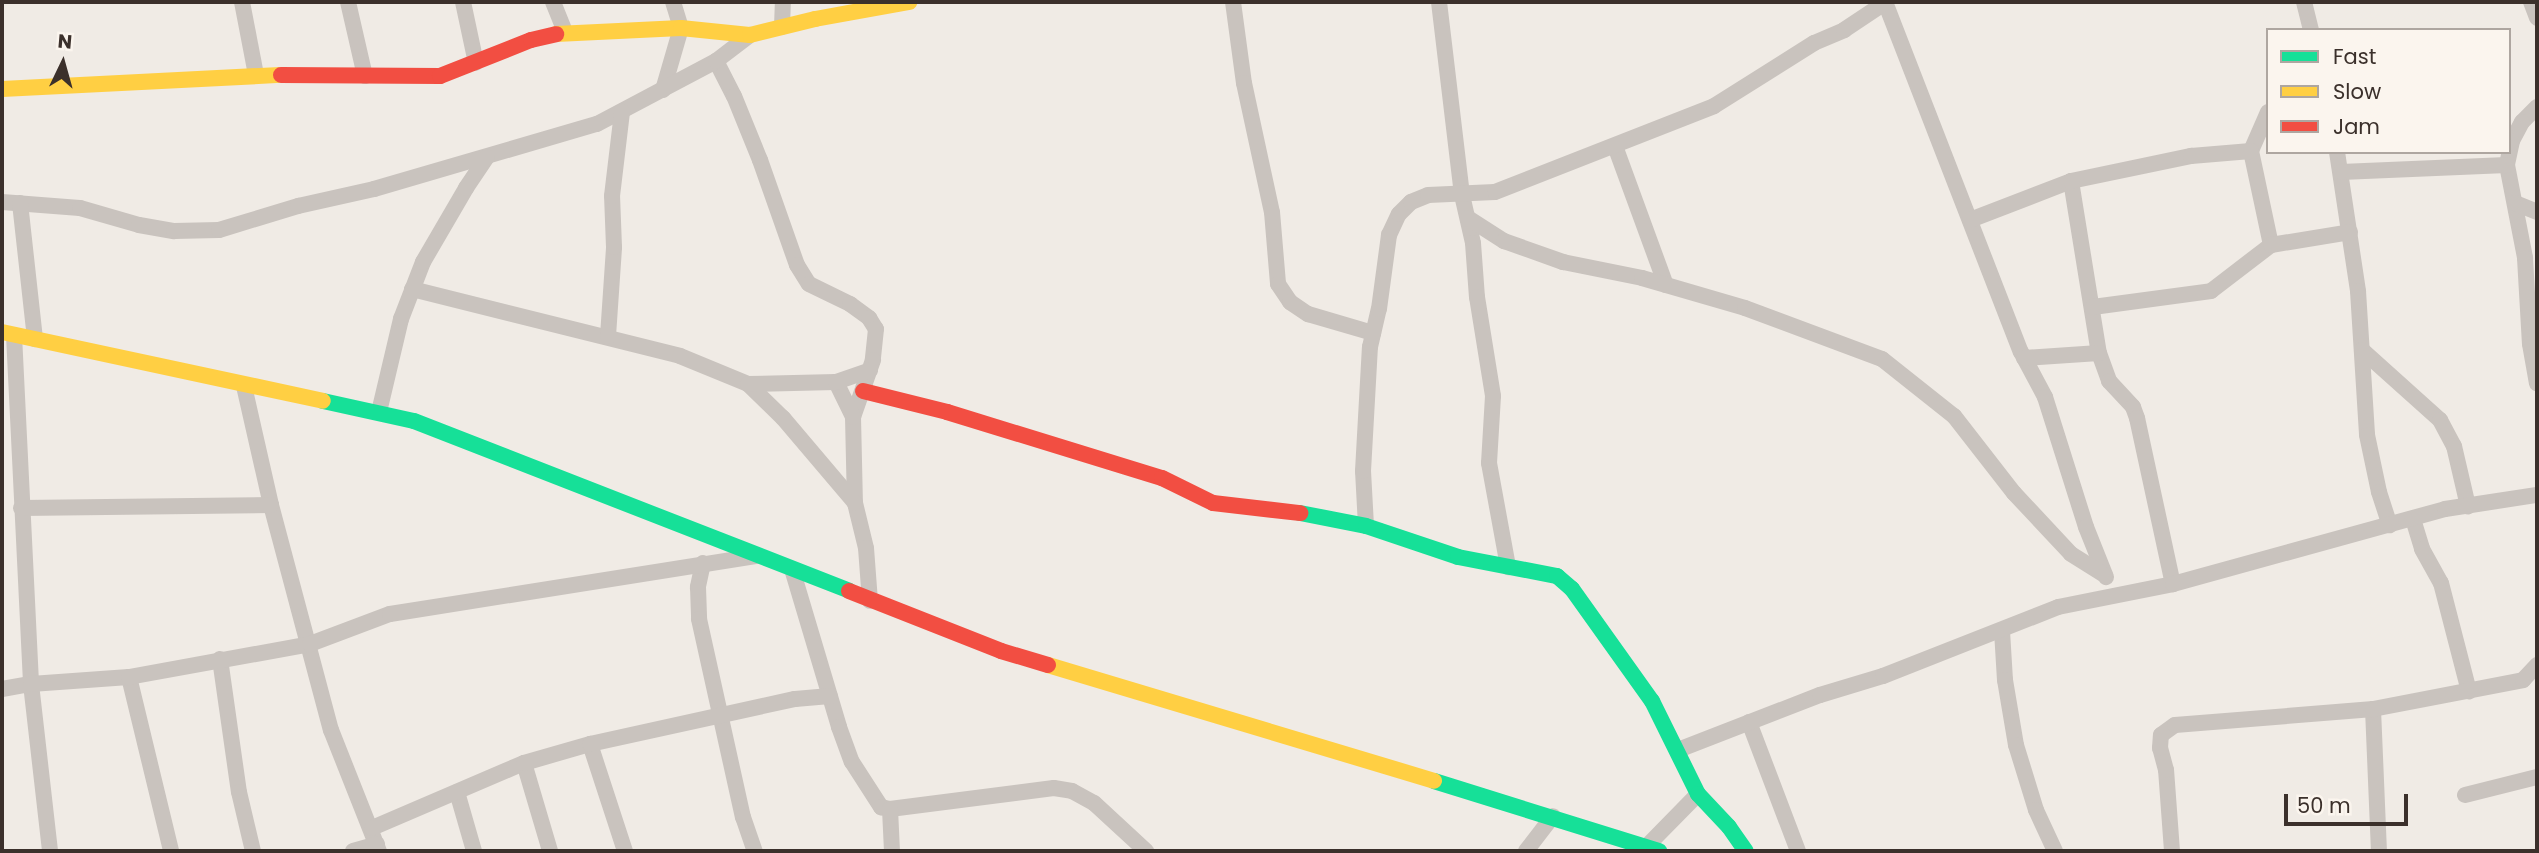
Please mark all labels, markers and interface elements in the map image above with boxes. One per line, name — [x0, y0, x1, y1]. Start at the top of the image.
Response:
north arrow — [28, 28, 98, 98]
text: N — [57, 28, 73, 56]
legend — [2266, 28, 2511, 154]
text: Fast — [2333, 42, 2376, 71]
text: Slow — [2333, 77, 2381, 106]
text: Jam — [2333, 112, 2380, 141]
scale bar — [2287, 780, 2411, 824]
text: 50 m — [2297, 791, 2351, 820]

